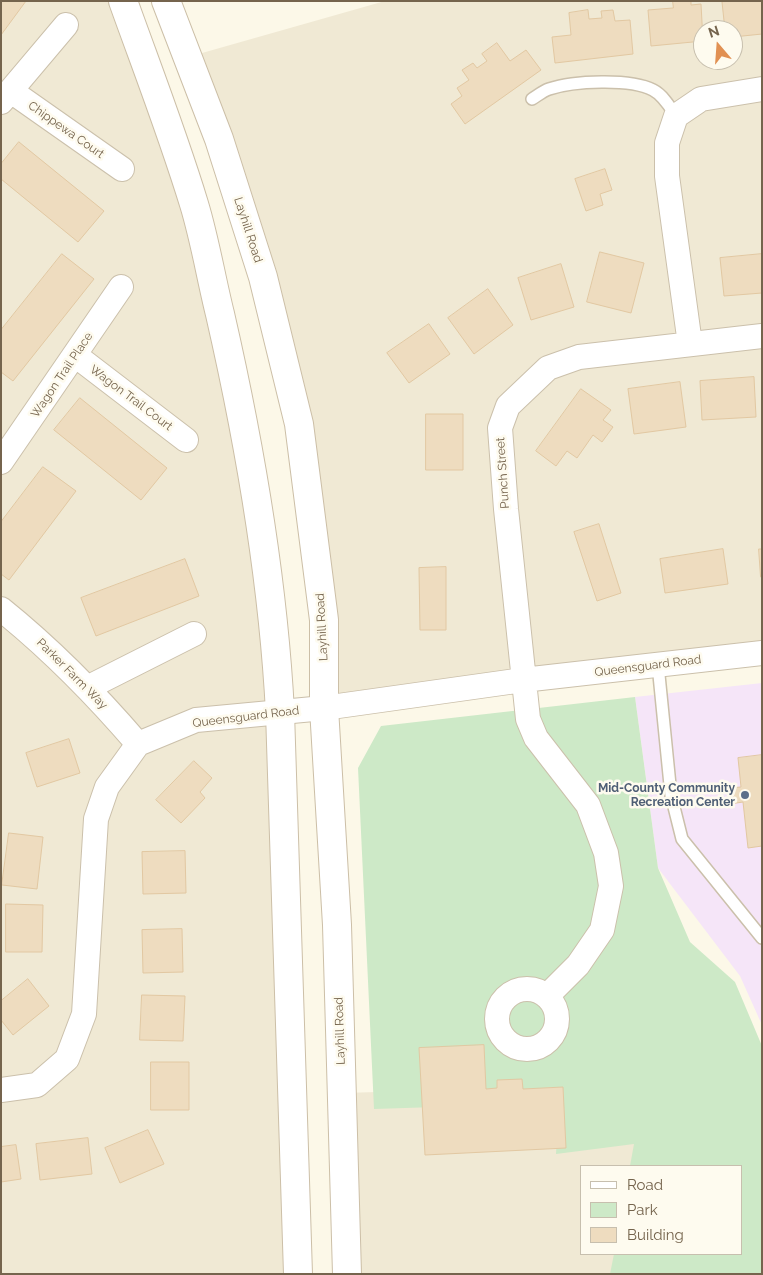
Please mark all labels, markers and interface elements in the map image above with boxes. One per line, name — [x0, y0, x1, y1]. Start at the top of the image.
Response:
north arrow — [693, 20, 743, 70]
text: N — [706, 22, 721, 41]
street label: Chippewa Court — [25, 98, 107, 162]
street label: Layhill Road — [231, 196, 265, 264]
street label: Wagon Trail Place — [28, 330, 96, 420]
street label: Wagon Trail Court — [87, 362, 175, 434]
street label: Punch Street — [493, 437, 513, 509]
street label: Layhill Road — [313, 593, 331, 661]
street label: Parker Farm Way — [34, 636, 110, 712]
street label: Queensguard Road — [594, 652, 702, 680]
street label: Queensguard Road — [192, 703, 300, 731]
place label: Mid-County Community Recreation Center — [598, 781, 735, 809]
marker: Mid-County Community Recreation Center — [739, 789, 751, 801]
street label: Layhill Road — [332, 997, 348, 1065]
legend — [580, 1165, 743, 1255]
text: Road — [627, 1176, 663, 1194]
text: Park — [627, 1201, 658, 1219]
text: Building — [627, 1226, 684, 1244]

